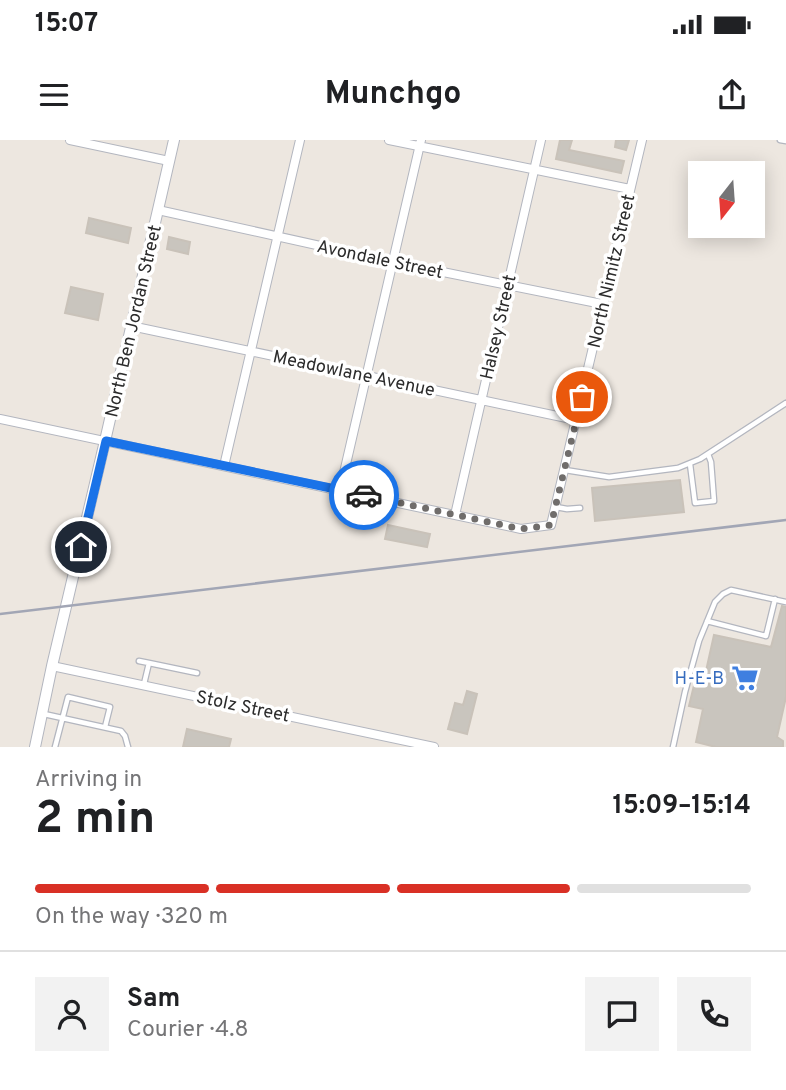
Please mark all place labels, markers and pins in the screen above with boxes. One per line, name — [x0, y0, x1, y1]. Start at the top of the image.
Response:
pin — [552, 367, 612, 427]
pin — [51, 517, 111, 577]
supermarket icon: H-E-B — [730, 663, 760, 693]
place label: H-E-B — [674, 668, 724, 691]

